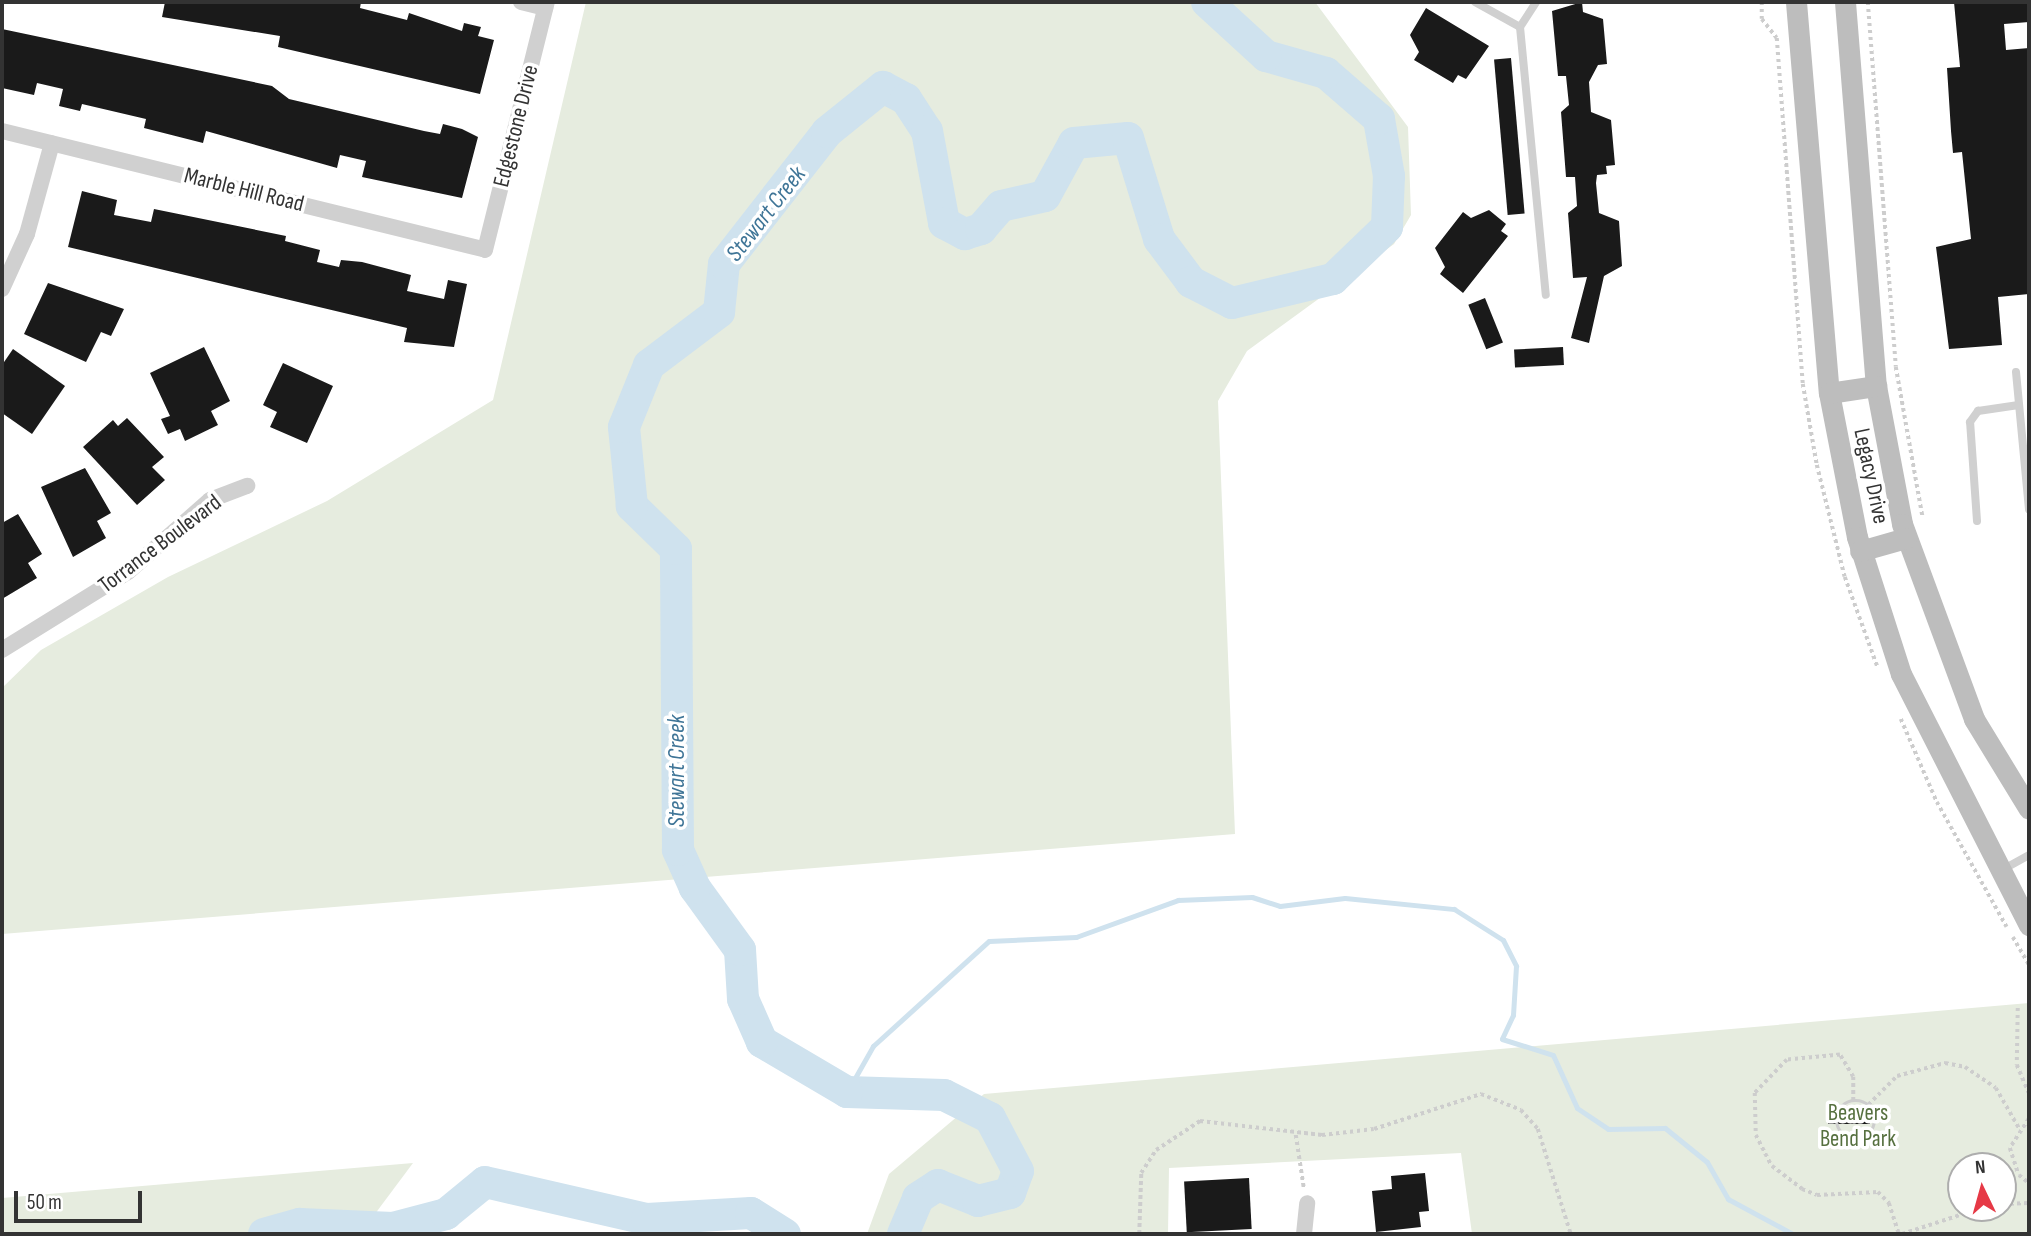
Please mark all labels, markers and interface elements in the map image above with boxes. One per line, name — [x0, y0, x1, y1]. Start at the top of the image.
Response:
street label: Edgestone Drive — [488, 62, 544, 190]
water label: Stewart Creek — [720, 161, 812, 267]
street label: Marble Hill Road — [181, 162, 307, 218]
street label: Legacy Drive — [1847, 426, 1895, 526]
street label: Torrance Boulevard — [93, 489, 227, 599]
water label: Stewart Creek — [663, 715, 691, 827]
park label: Beavers Bend Park — [1820, 1099, 1896, 1153]
north arrow — [1947, 1152, 2017, 1222]
text: N — [1974, 1156, 1986, 1179]
scale bar — [18, 1176, 145, 1220]
text: 50 m — [27, 1190, 62, 1215]

